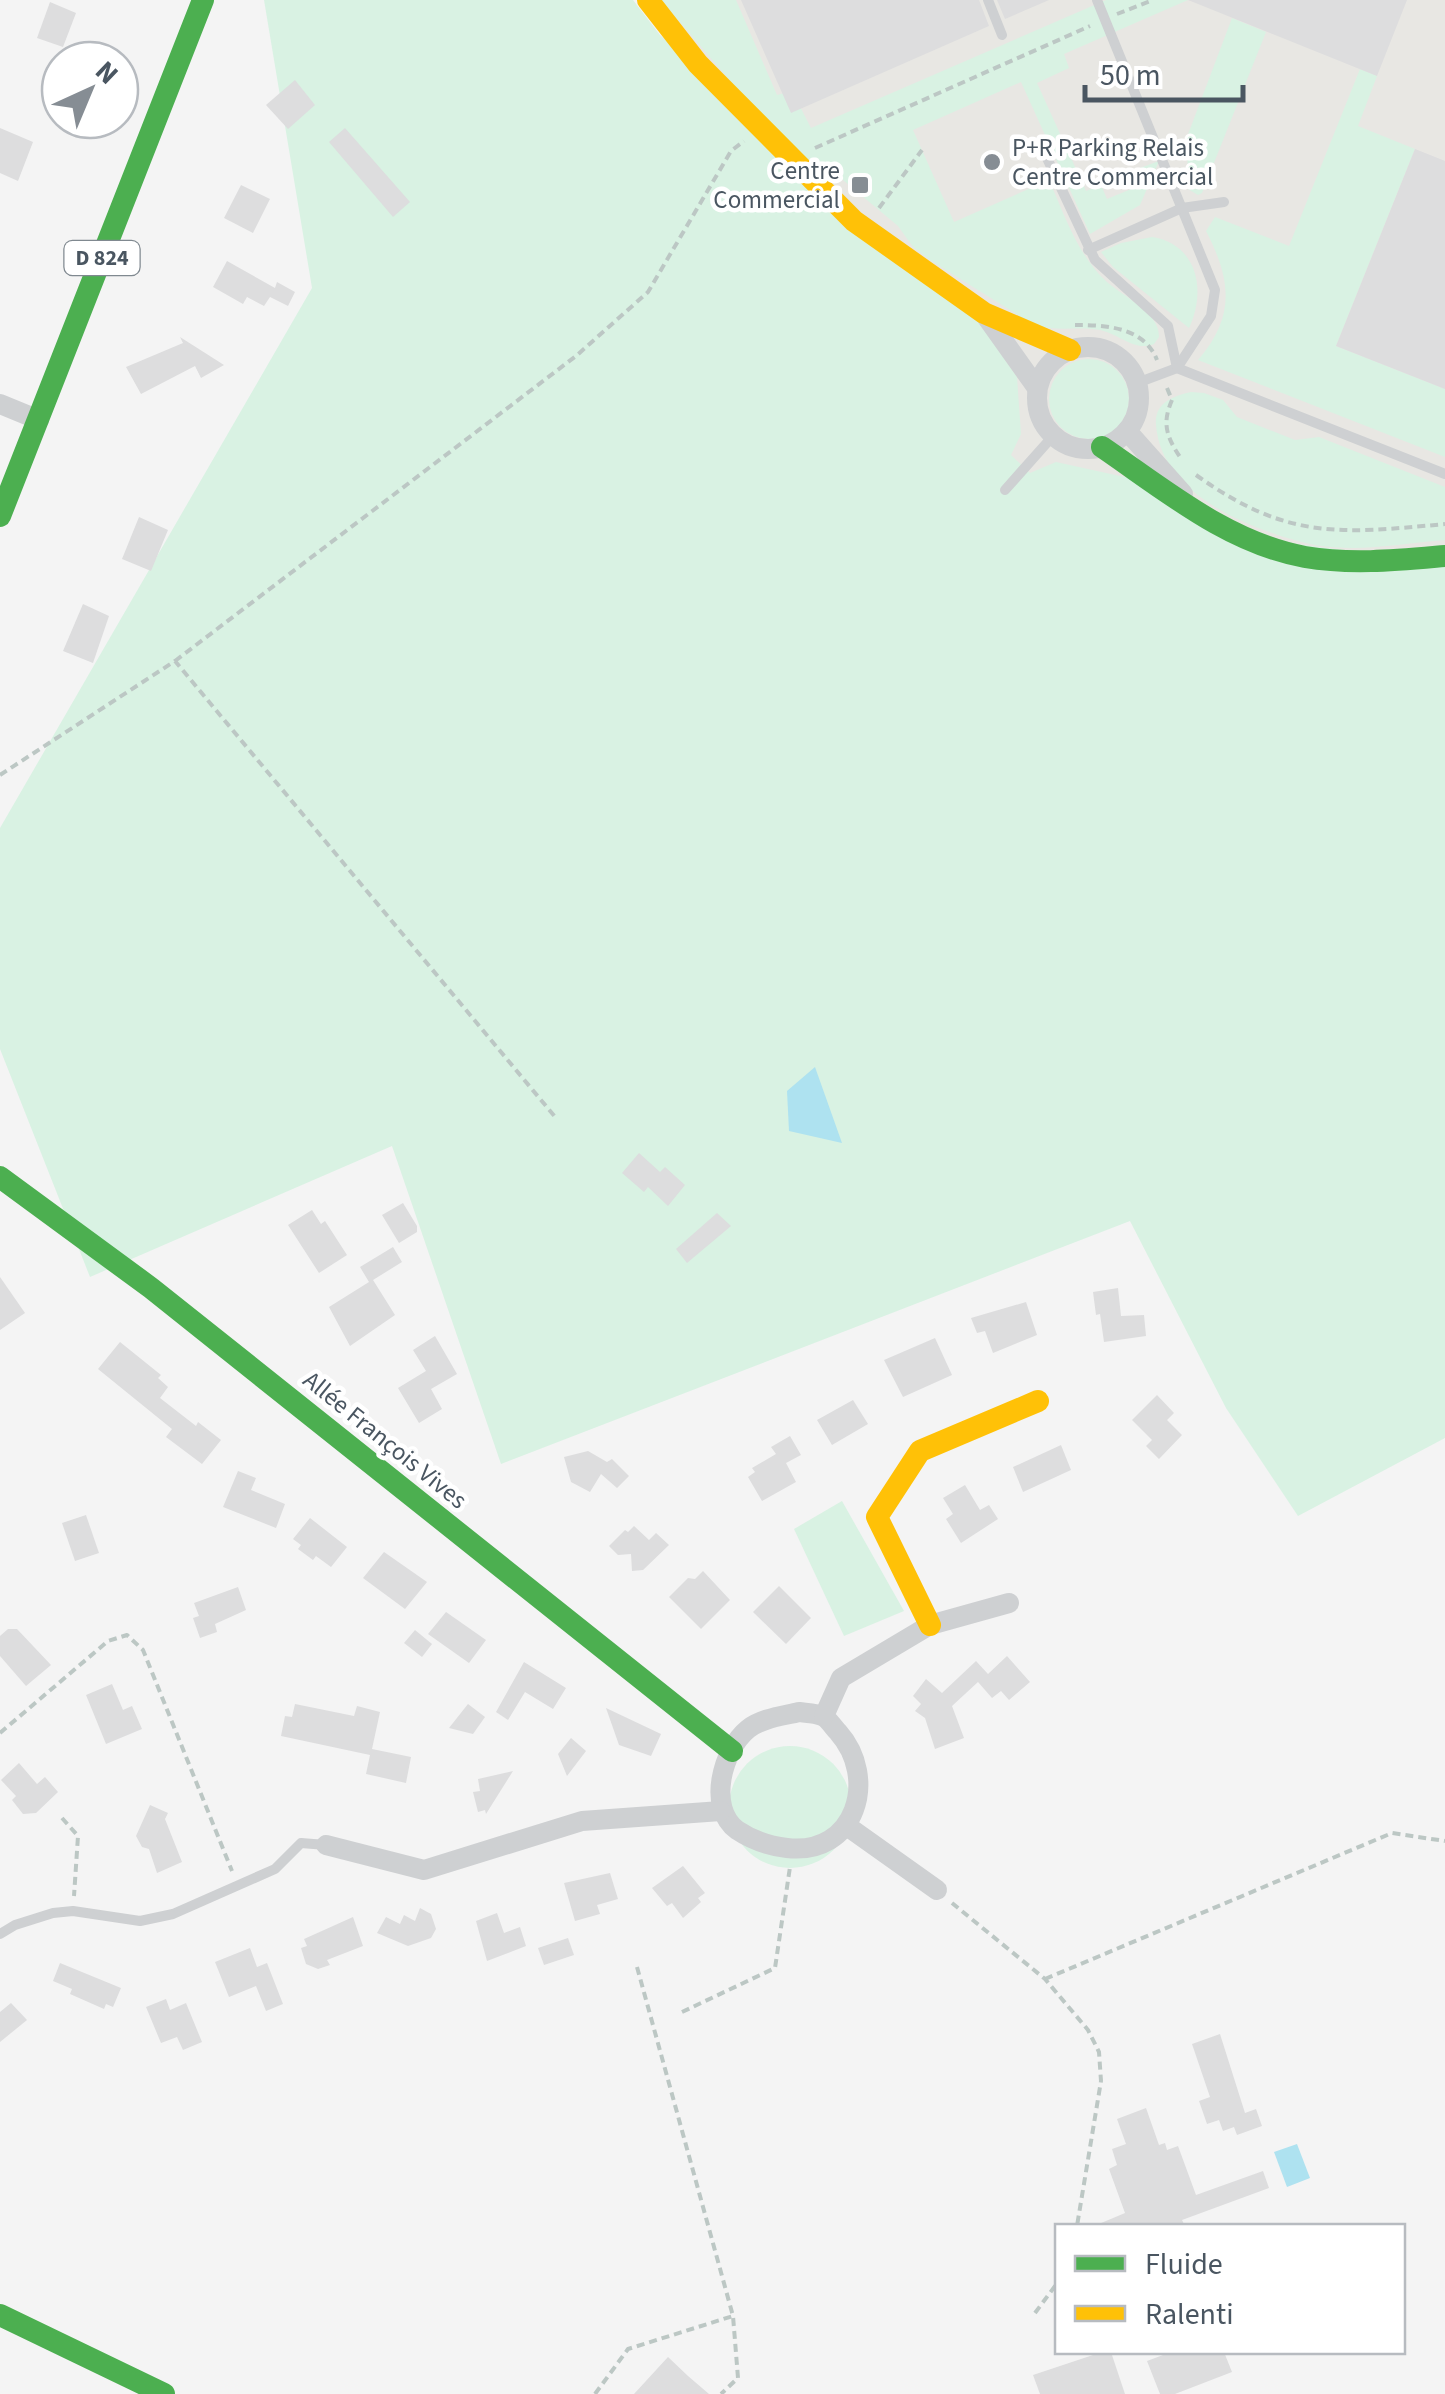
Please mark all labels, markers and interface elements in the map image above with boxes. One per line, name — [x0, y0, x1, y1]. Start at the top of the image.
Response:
north arrow — [40, 40, 140, 140]
scale bar — [1085, 40, 1242, 102]
text: N — [86, 52, 127, 94]
text: 50 m — [1100, 54, 1161, 97]
place label: P+R Parking Relais Centre Commercial — [1012, 130, 1213, 195]
marker: P+R Parking Relais Centre Commercial — [981, 151, 1003, 173]
place label: Centre Commercial — [713, 153, 840, 218]
marker: Centre Commercial — [849, 174, 871, 196]
road number: D 824 — [64, 241, 140, 275]
street label: Allée François Vives — [295, 1362, 475, 1518]
legend — [1055, 2224, 1405, 2354]
text: Fluide — [1145, 2243, 1223, 2286]
text: Ralenti — [1145, 2293, 1234, 2336]

